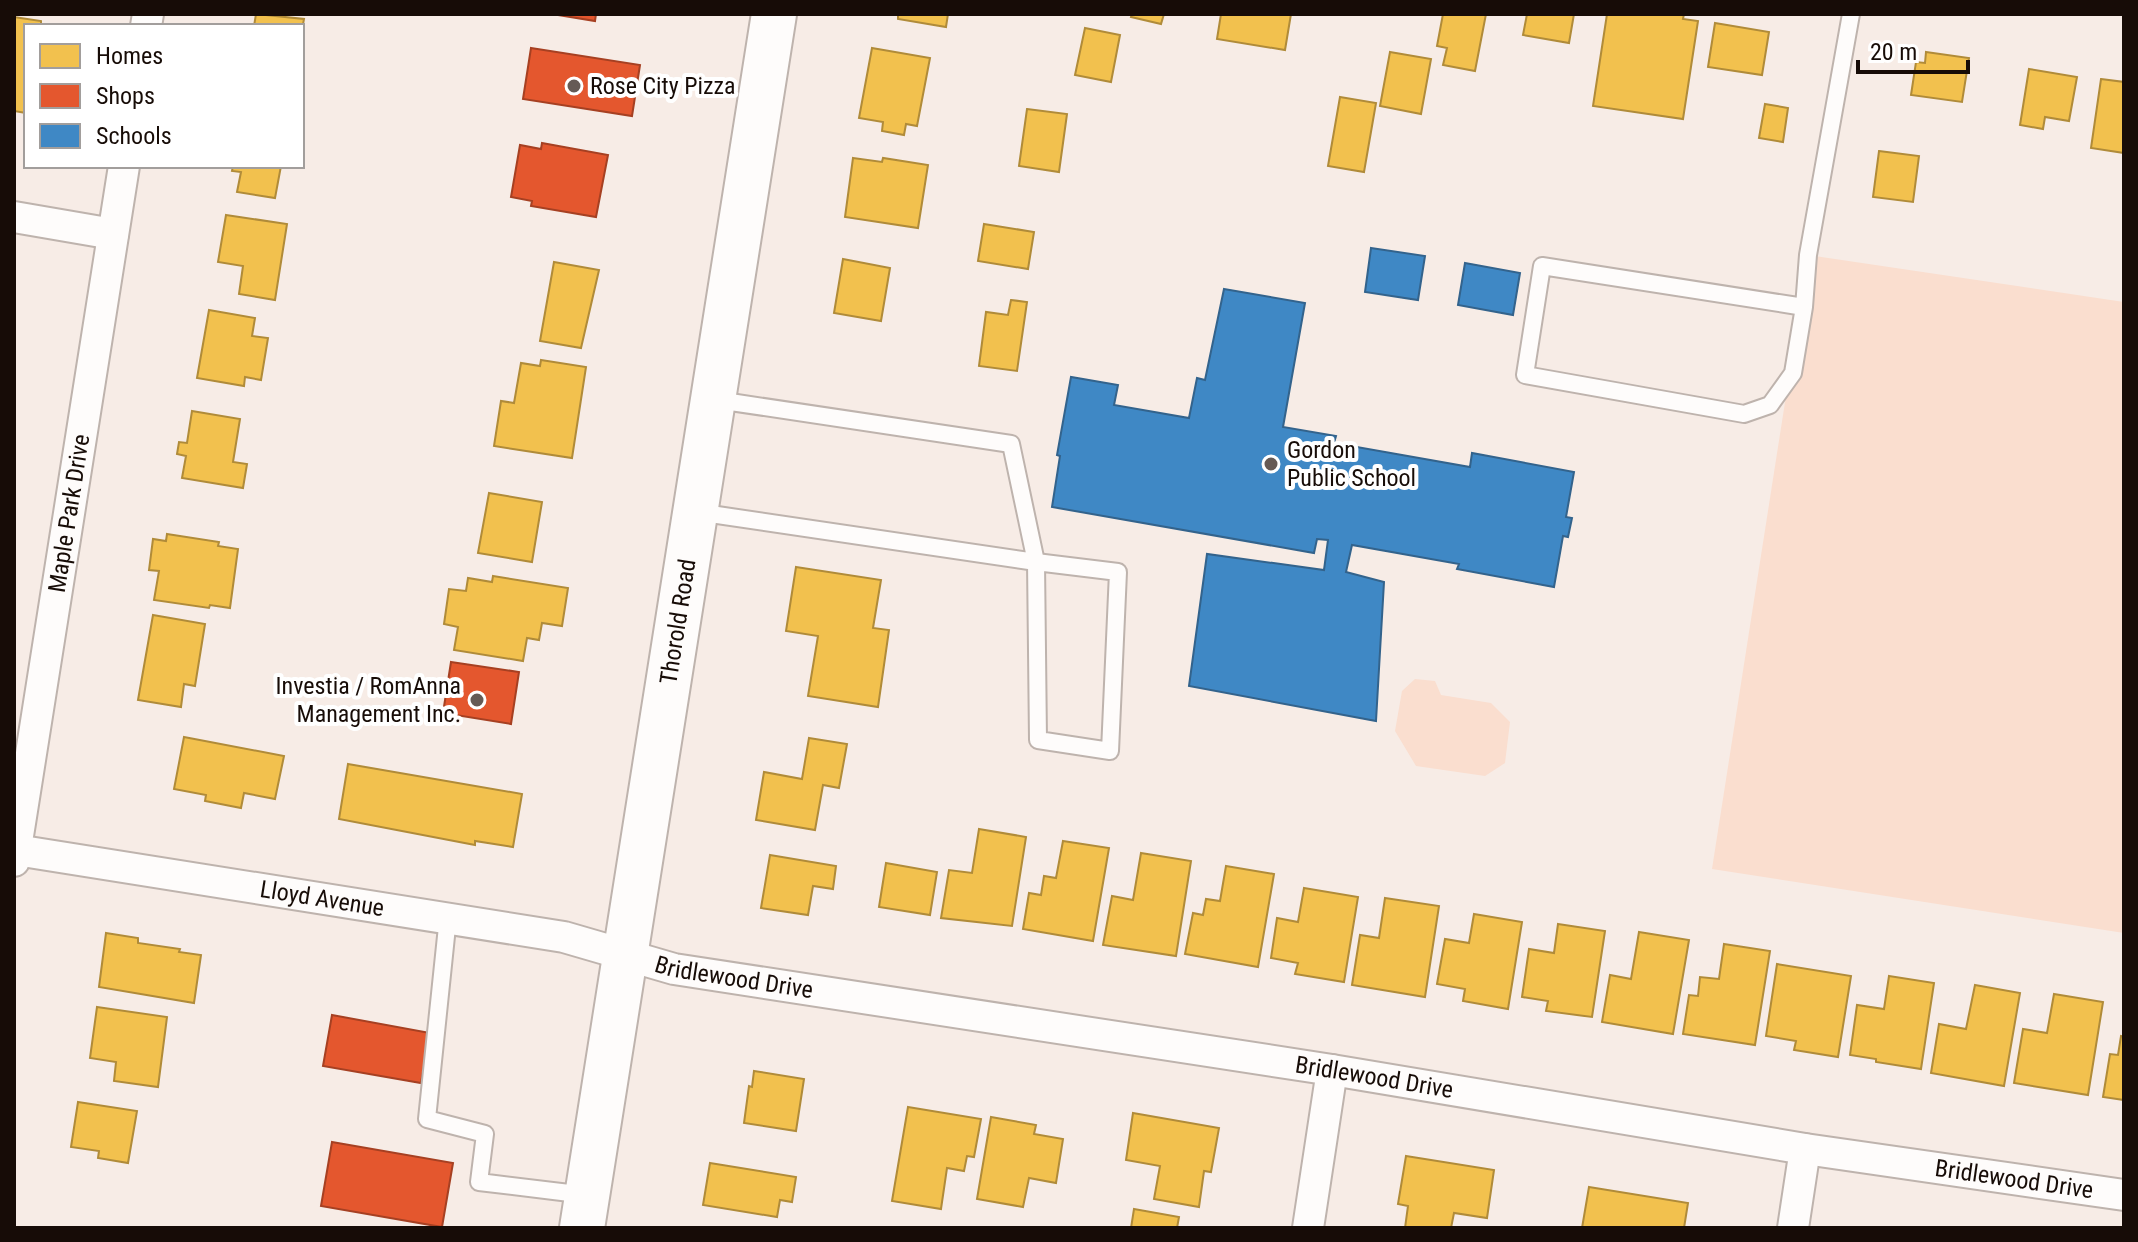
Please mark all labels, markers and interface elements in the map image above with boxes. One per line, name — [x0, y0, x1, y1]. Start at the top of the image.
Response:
legend — [24, 24, 304, 168]
scale bar — [1858, 24, 1968, 74]
text: 20 m — [1870, 38, 1917, 66]
text: Homes — [96, 42, 163, 70]
place label: Rose City Pizza — [590, 72, 736, 100]
marker: Rose City Pizza — [565, 77, 583, 95]
text: Shops — [96, 82, 155, 110]
text: Schools — [96, 122, 172, 150]
street label: Maple Park Drive — [43, 432, 95, 595]
place label: Gordon Public School — [1287, 436, 1416, 492]
marker: Gordon Public School — [1262, 455, 1280, 473]
street label: Thorold Road — [654, 557, 702, 686]
place label: Investia / RomAnna Management Inc. — [276, 672, 461, 728]
marker: Investia / RomAnna Management Inc. — [468, 691, 486, 709]
street label: Lloyd Avenue — [258, 875, 386, 922]
street label: Bridlewood Drive — [652, 950, 815, 1004]
street label: Bridlewood Drive — [1293, 1051, 1455, 1104]
street label: Bridlewood Drive — [1933, 1154, 2095, 1204]

